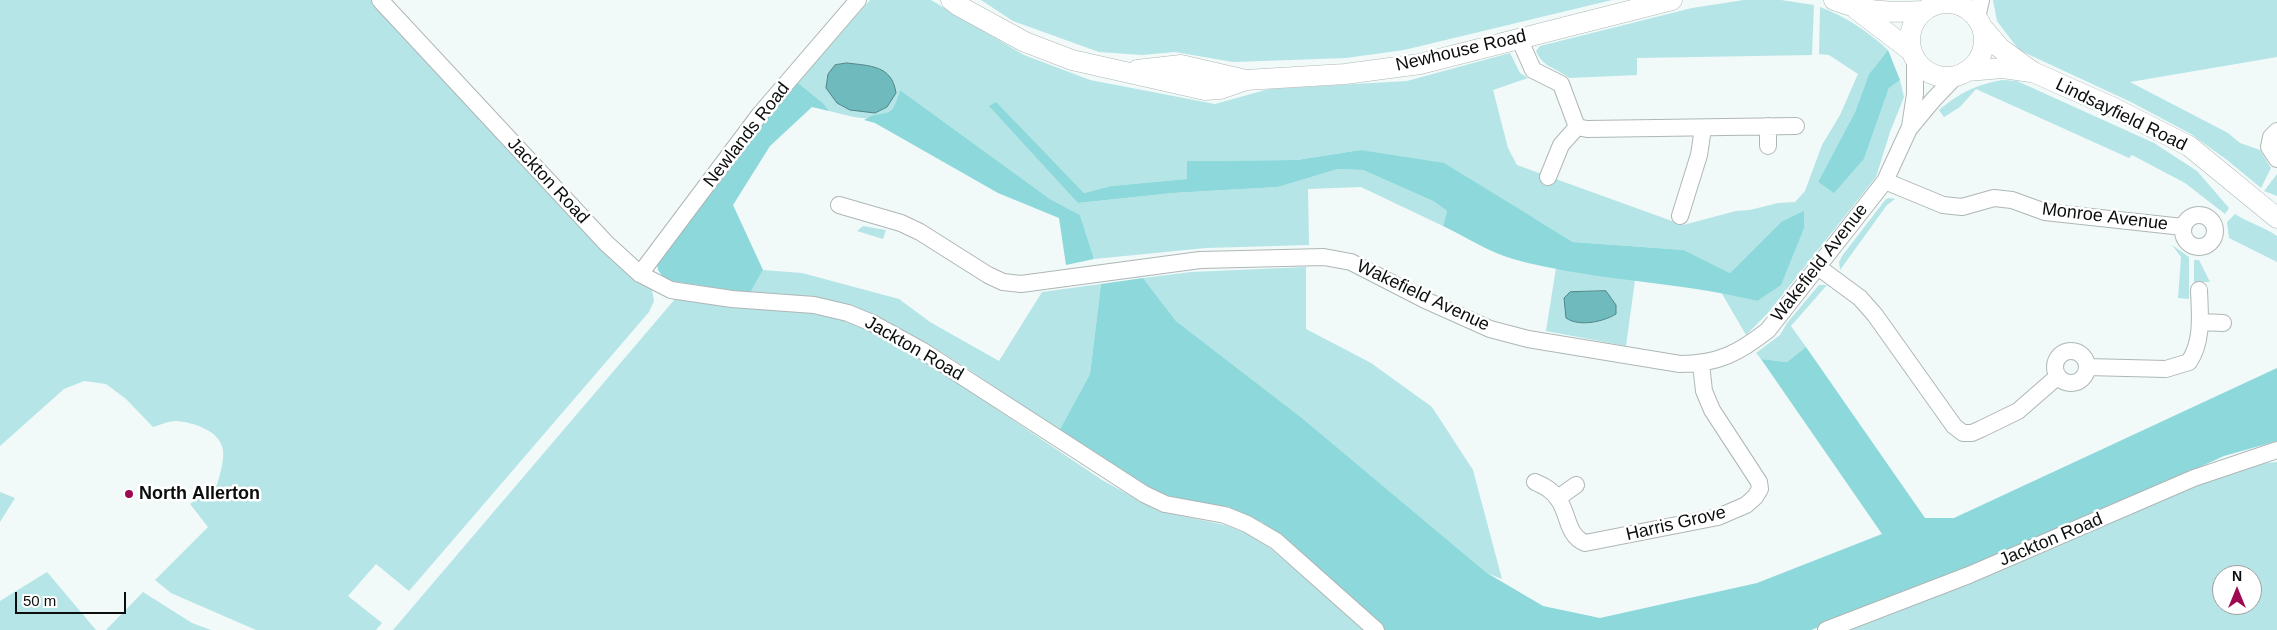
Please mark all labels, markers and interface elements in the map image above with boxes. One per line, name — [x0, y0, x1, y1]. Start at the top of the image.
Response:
street label: Newhouse Road — [1394, 26, 1528, 76]
street label: Lindsayfield Road — [2052, 74, 2190, 156]
street label: Newlands Road — [699, 78, 795, 192]
street label: Jackton Road — [503, 133, 593, 229]
street label: Monroe Avenue — [2041, 199, 2169, 235]
street label: Wakefield Avenue — [1767, 200, 1873, 326]
street label: Wakefield Avenue — [1353, 256, 1493, 336]
street label: Jackton Road — [861, 312, 967, 386]
place label: North Allerton — [139, 483, 260, 505]
marker: North Allerton — [123, 488, 135, 500]
street label: Harris Grove — [1624, 502, 1728, 546]
street label: Jackton Road — [1996, 509, 2106, 571]
north arrow — [2212, 565, 2262, 615]
text: N — [2232, 568, 2242, 584]
scale bar — [18, 582, 129, 614]
text: 50 m — [23, 592, 56, 609]

